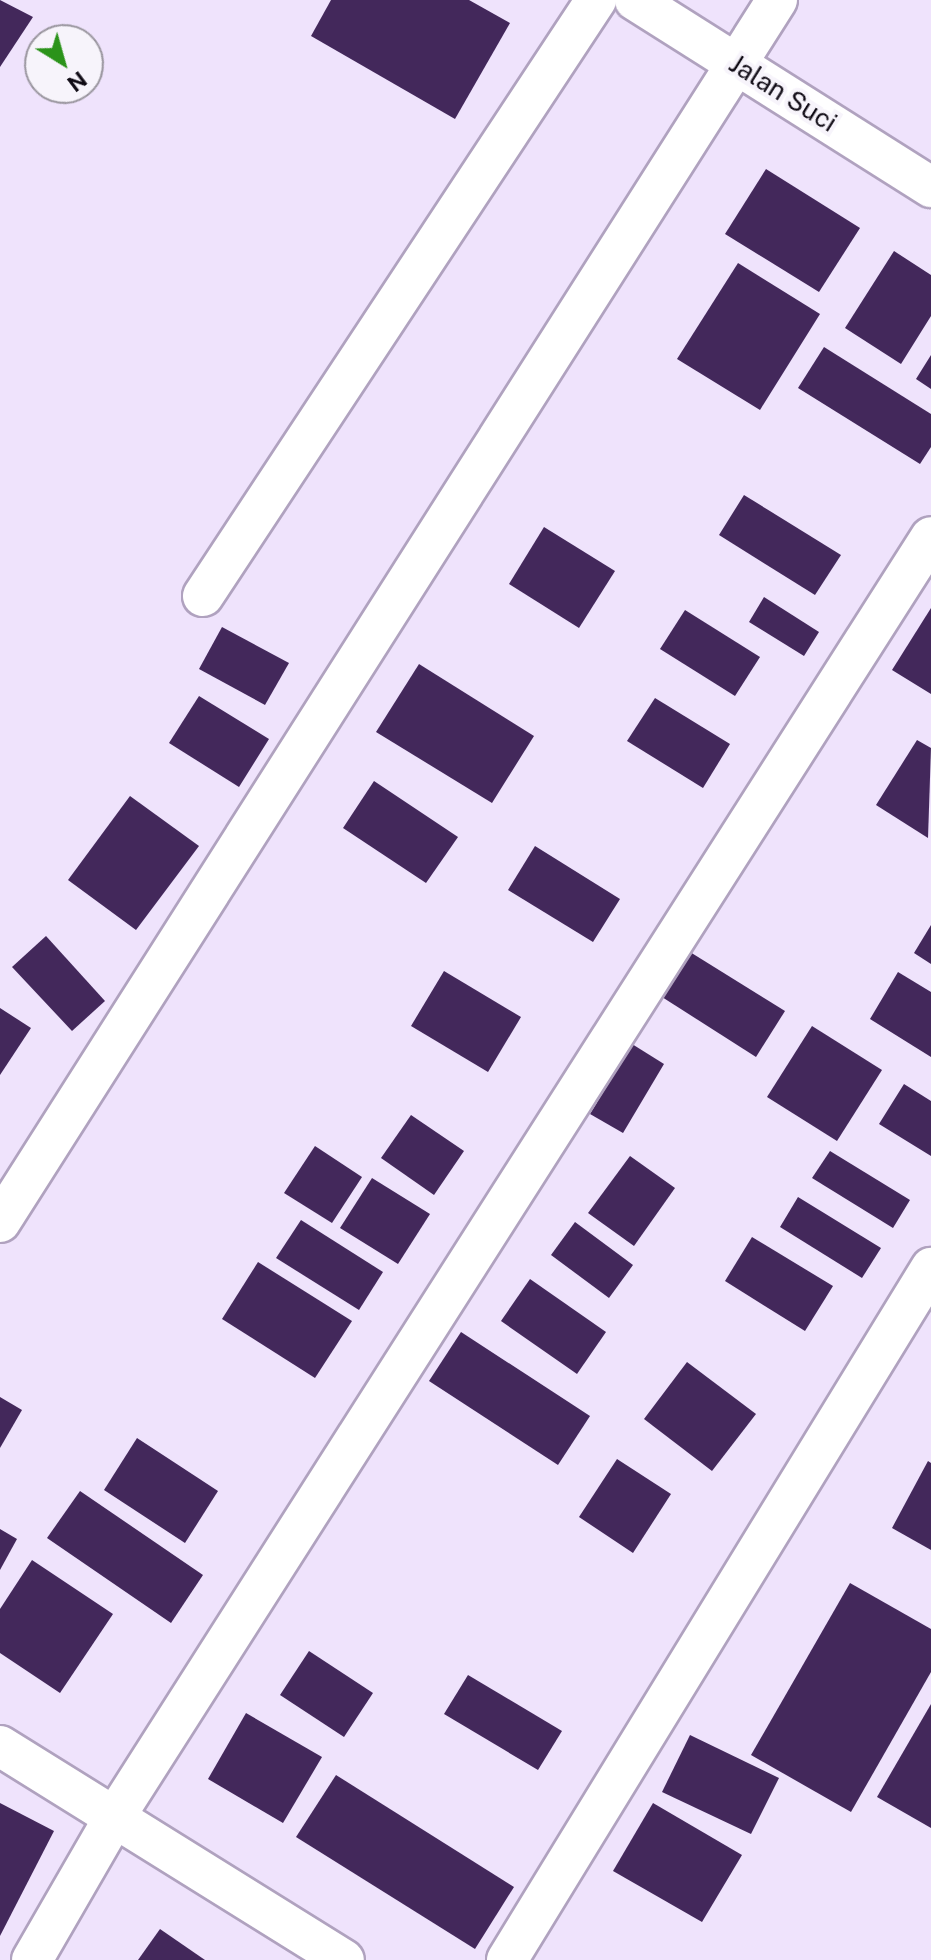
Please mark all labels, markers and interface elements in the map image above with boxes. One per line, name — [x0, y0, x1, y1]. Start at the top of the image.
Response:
north arrow — [24, 24, 104, 104]
street label: Jalan Suci — [723, 48, 843, 138]
text: N — [63, 66, 92, 97]

